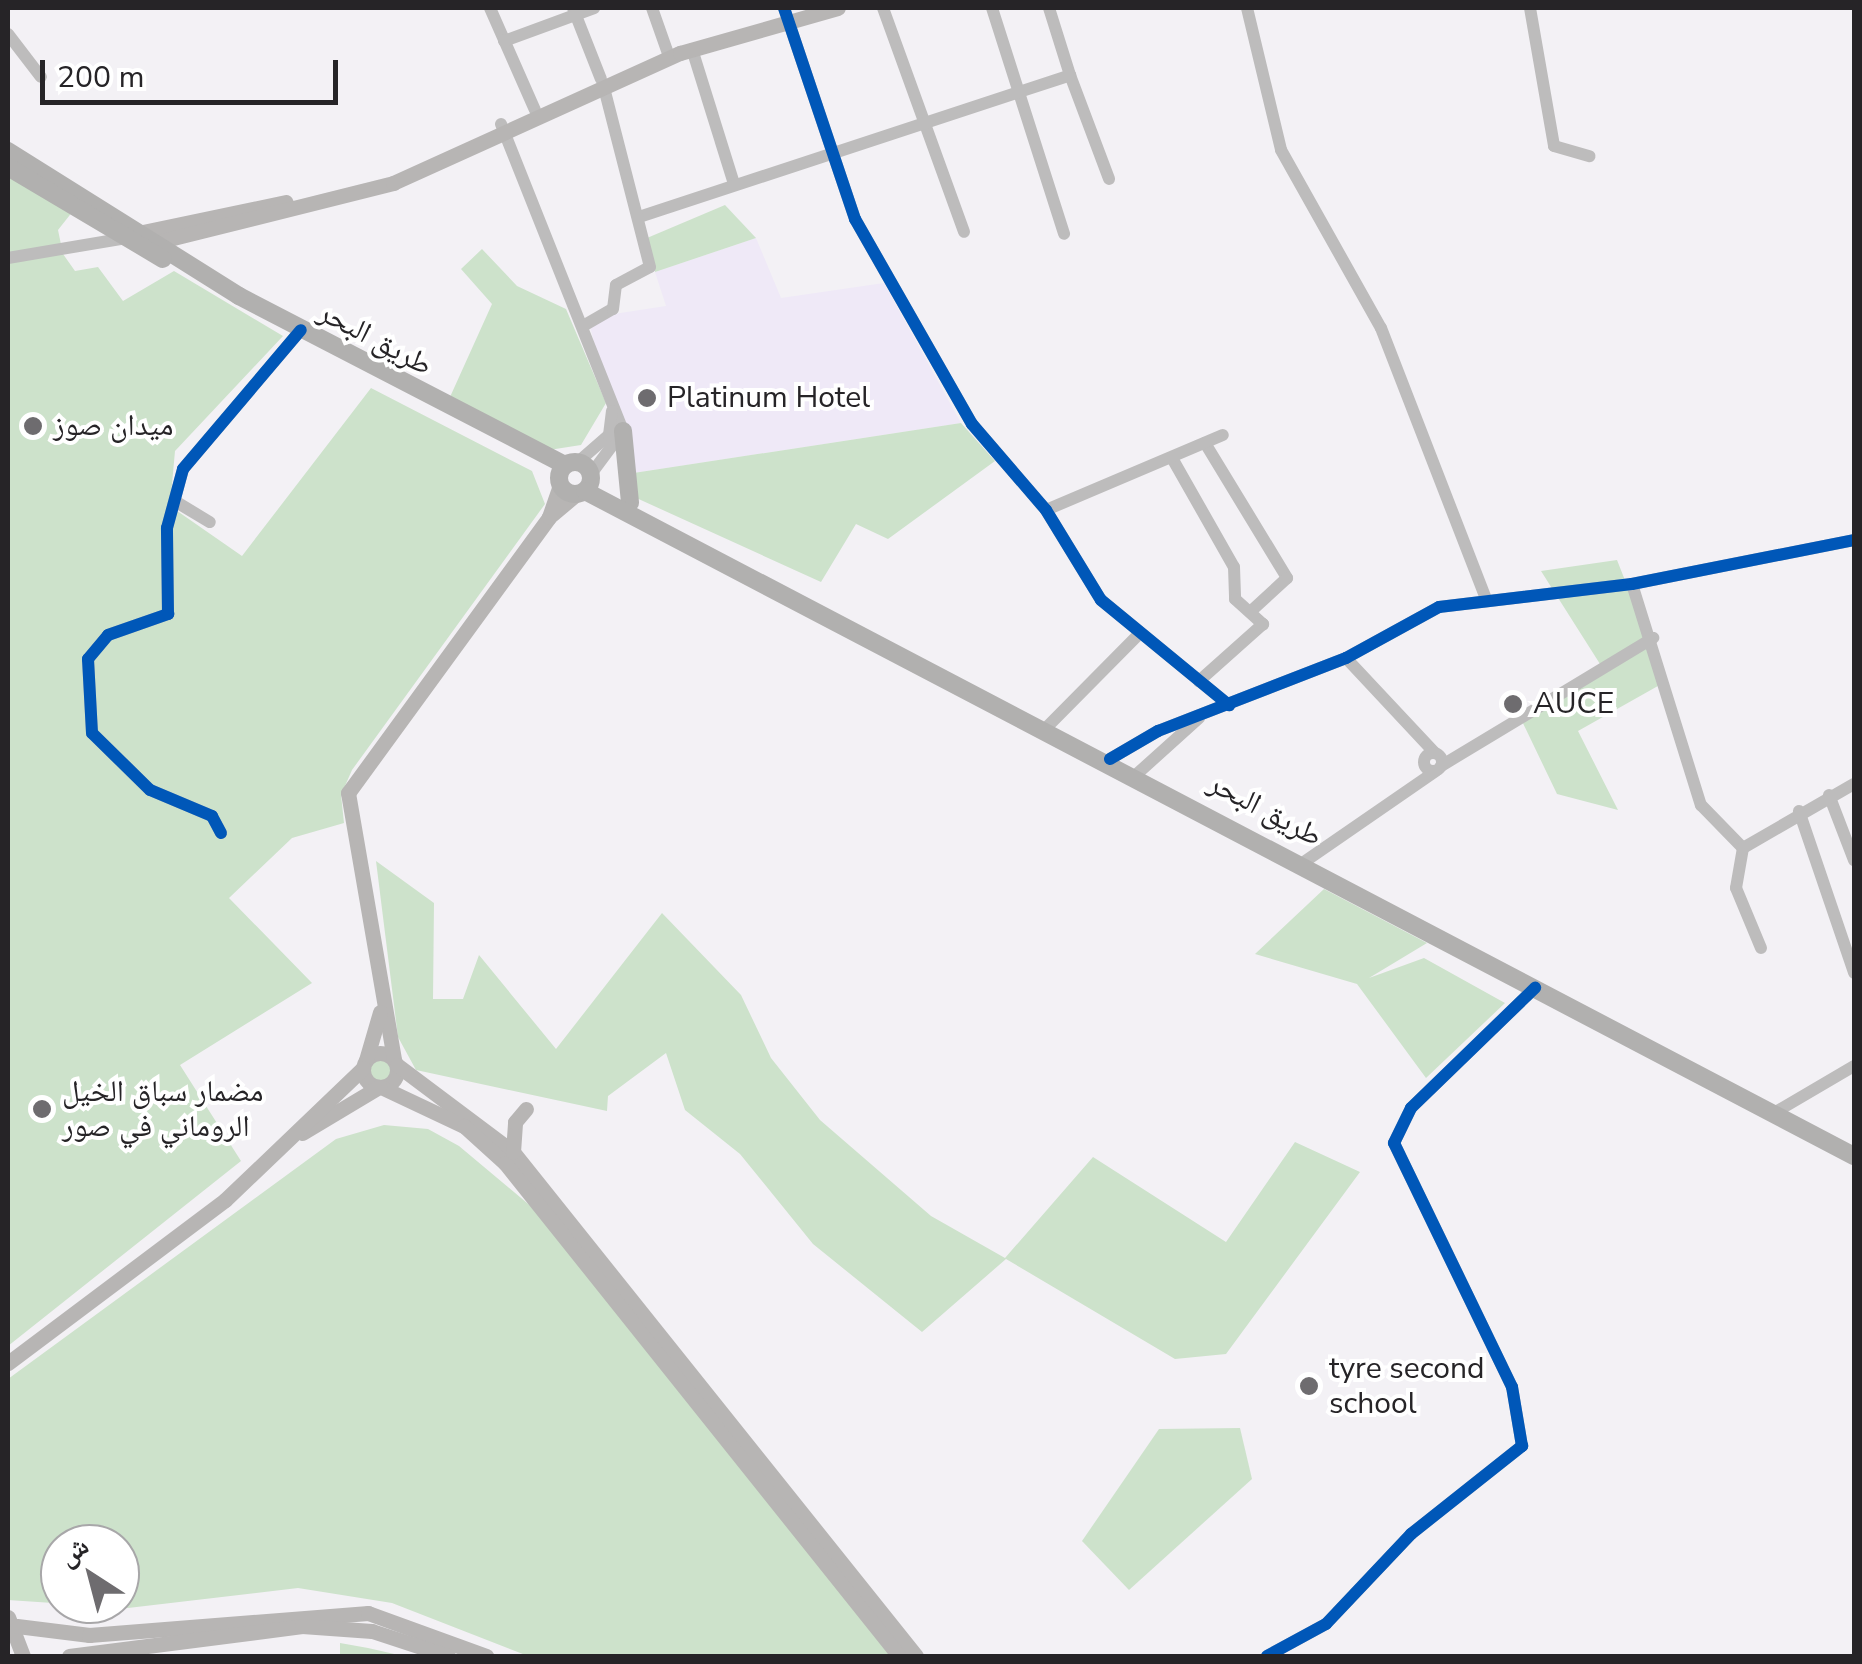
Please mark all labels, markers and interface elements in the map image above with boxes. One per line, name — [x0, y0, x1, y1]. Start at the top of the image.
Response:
scale bar — [45, 40, 342, 102]
text: 200 m — [57, 57, 144, 98]
street label: طريق البحر — [312, 294, 438, 384]
place label: Platinum Hotel — [667, 380, 870, 416]
marker: Platinum Hotel — [636, 387, 658, 409]
place label: ميدان صوز — [53, 408, 173, 444]
marker: ميدان صوز — [22, 415, 44, 437]
place label: AUCE — [1533, 686, 1614, 722]
marker: AUCE — [1502, 693, 1524, 715]
street label: طريق البحر — [1202, 765, 1328, 855]
place label: مضمار سباق الخيل الروماني في صور — [62, 1074, 264, 1144]
marker: مضمار سباق الخيل الروماني في صور — [31, 1098, 53, 1120]
place label: tyre second school — [1329, 1351, 1485, 1422]
marker: tyre second school — [1298, 1375, 1320, 1397]
north arrow — [40, 1524, 140, 1624]
text: ش — [50, 1527, 97, 1575]

